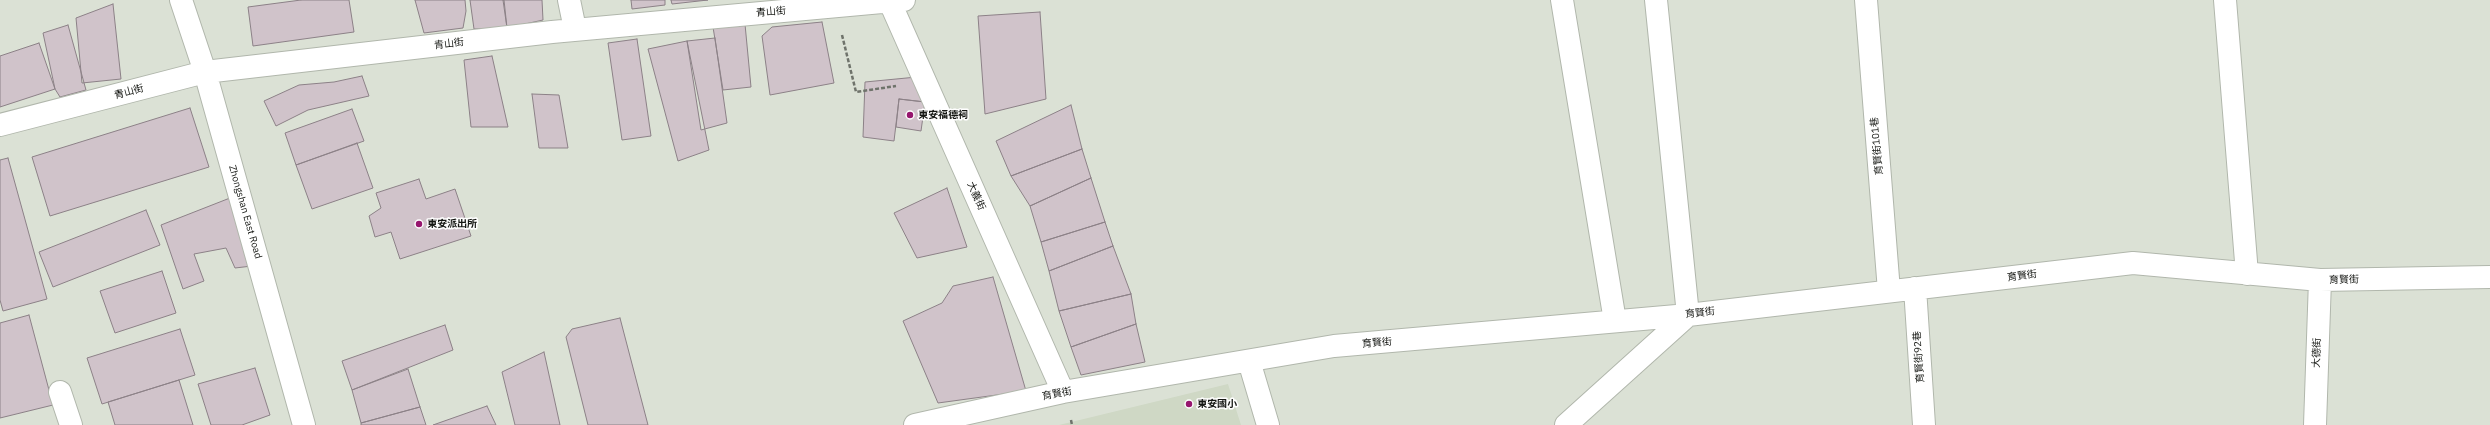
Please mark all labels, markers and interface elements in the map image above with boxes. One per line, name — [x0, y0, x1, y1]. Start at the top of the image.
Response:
street label: 青山街 — [756, 5, 786, 19]
street label: 青山街 — [433, 36, 465, 52]
street label: 青山街 — [113, 82, 145, 102]
place label: 東安福德祠 — [918, 109, 968, 121]
marker: 東安福德祠 — [905, 110, 915, 120]
street label: 育賢街101巷 — [1868, 117, 1886, 175]
street label: Zhongshan East Road — [226, 164, 264, 260]
street label: 大義街 — [964, 180, 988, 212]
place label: 東安派出所 — [427, 218, 477, 230]
marker: 東安派出所 — [414, 219, 424, 229]
street label: 育賢街 — [2006, 268, 2038, 284]
street label: 育賢街 — [2329, 274, 2359, 286]
street label: 育賢街 — [1684, 305, 1716, 321]
street label: 育賢街92巷 — [1911, 331, 1927, 383]
street label: 育賢街 — [1362, 336, 1392, 350]
street label: 大德街 — [2310, 338, 2324, 368]
street label: 育賢街 — [1041, 385, 1073, 403]
place label: 東安國小 — [1197, 398, 1237, 410]
marker: 東安國小 — [1184, 399, 1194, 409]

